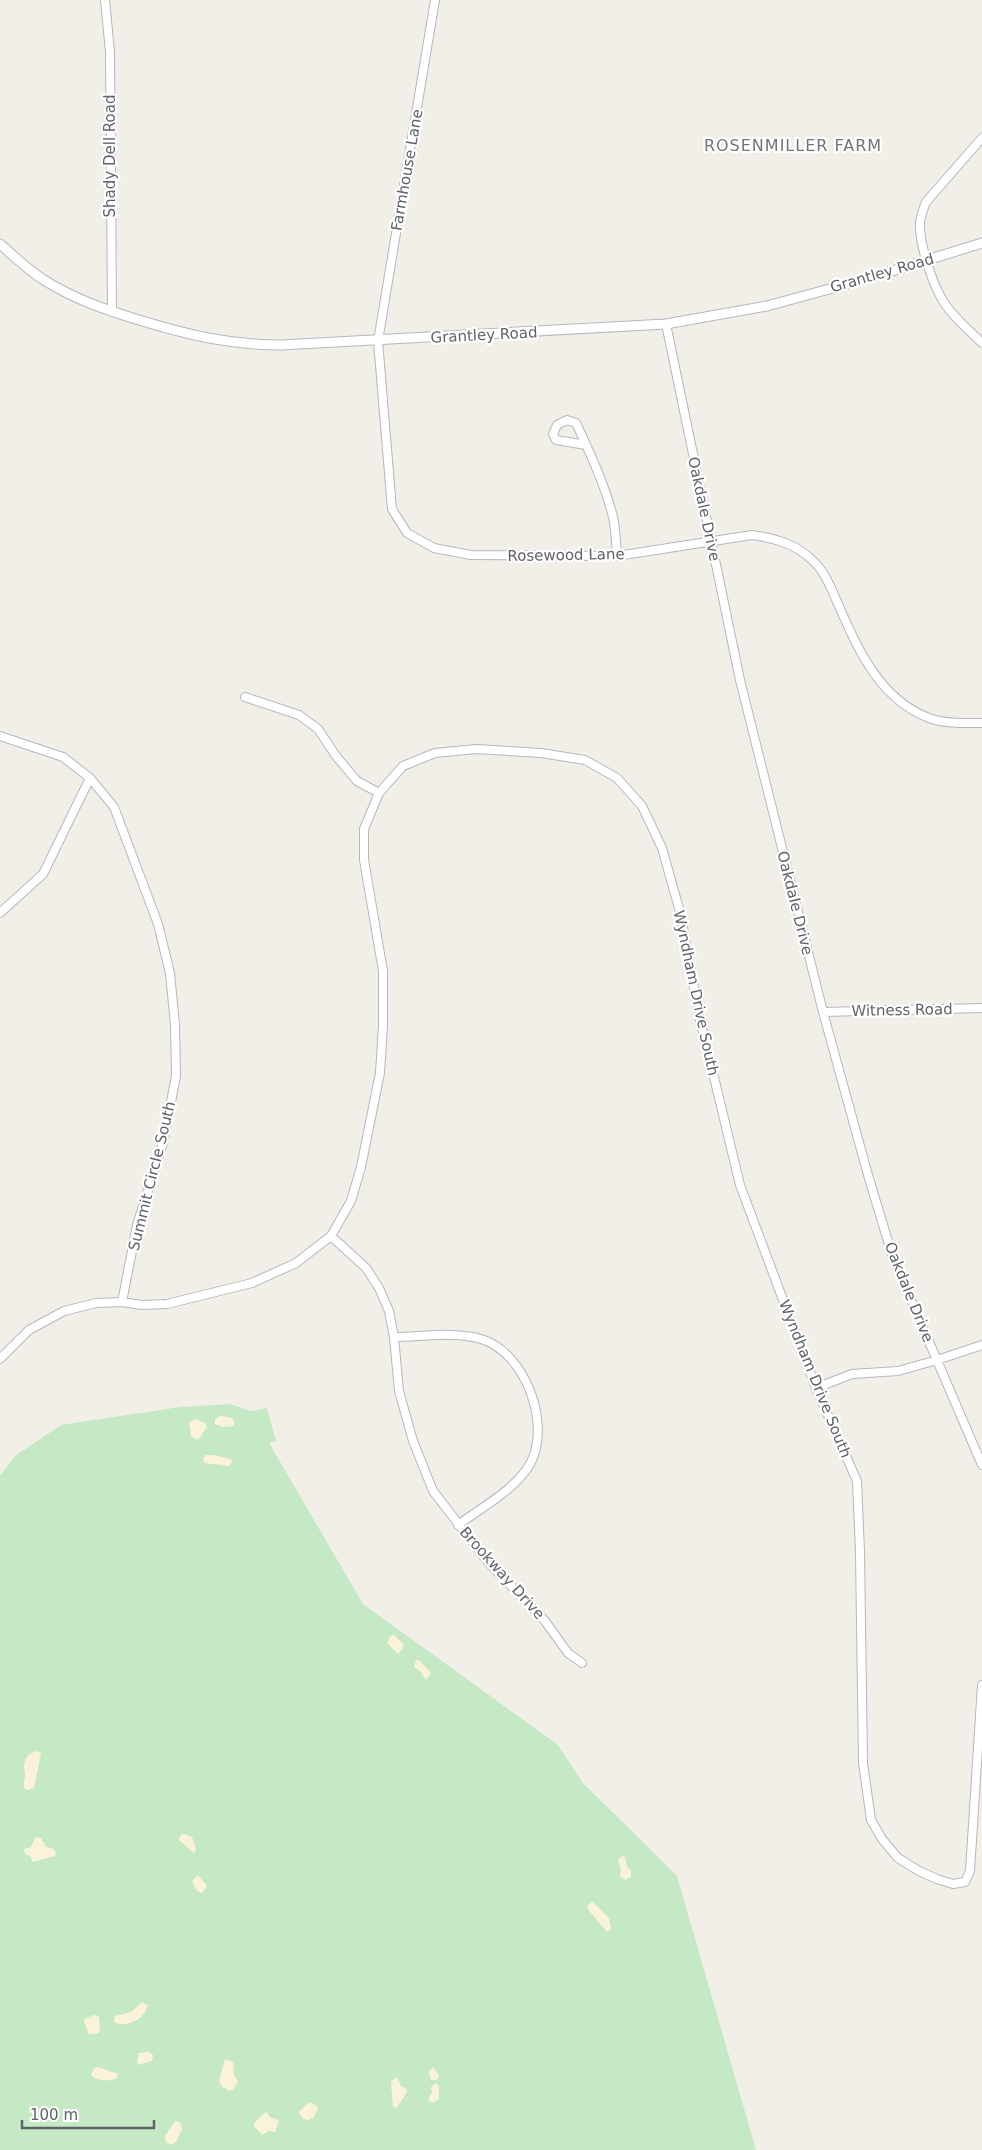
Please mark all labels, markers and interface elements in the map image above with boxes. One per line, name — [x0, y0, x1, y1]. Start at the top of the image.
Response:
street label: Shady Dell Road — [101, 95, 119, 217]
street label: Farmhouse Lane — [387, 108, 427, 232]
district label: ROSENMILLER FARM — [704, 136, 882, 155]
street label: Grantley Road — [828, 250, 936, 296]
street label: Grantley Road — [430, 323, 538, 347]
street label: Oakdale Drive — [684, 455, 724, 563]
street label: Rosewood Lane — [507, 545, 625, 565]
street label: Oakdale Drive — [773, 849, 817, 957]
street label: Wyndham Drive South — [670, 909, 722, 1077]
street label: Witness Road — [851, 1000, 953, 1020]
street label: Summit Circle South — [125, 1099, 179, 1253]
street label: Oakdale Drive — [881, 1239, 937, 1345]
street label: Wyndham Drive South — [775, 1297, 855, 1461]
street label: Brookway Drive — [456, 1523, 548, 1623]
scale bar — [22, 2098, 155, 2130]
text: 100 m — [30, 2106, 78, 2124]

